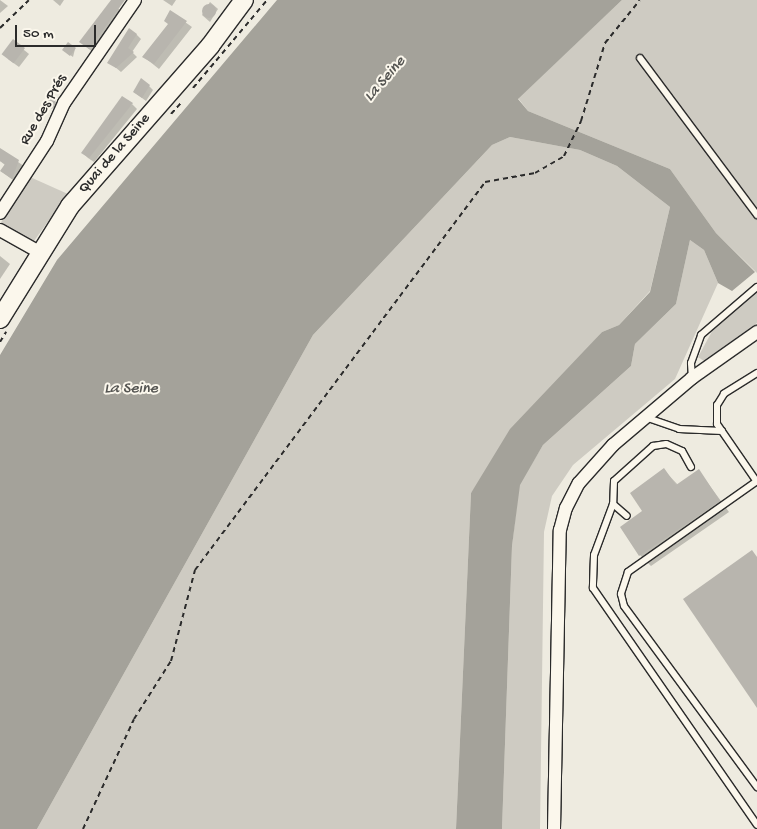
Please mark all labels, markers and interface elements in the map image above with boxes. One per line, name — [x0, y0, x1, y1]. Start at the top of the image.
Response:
scale bar — [18, 15, 99, 47]
text: 50 m — [23, 25, 54, 43]
water label: La Seine — [361, 53, 411, 107]
street label: Rue des Prés — [17, 71, 71, 149]
street label: Quai de la Seine — [75, 110, 155, 198]
water label: La Seine — [104, 380, 158, 400]

